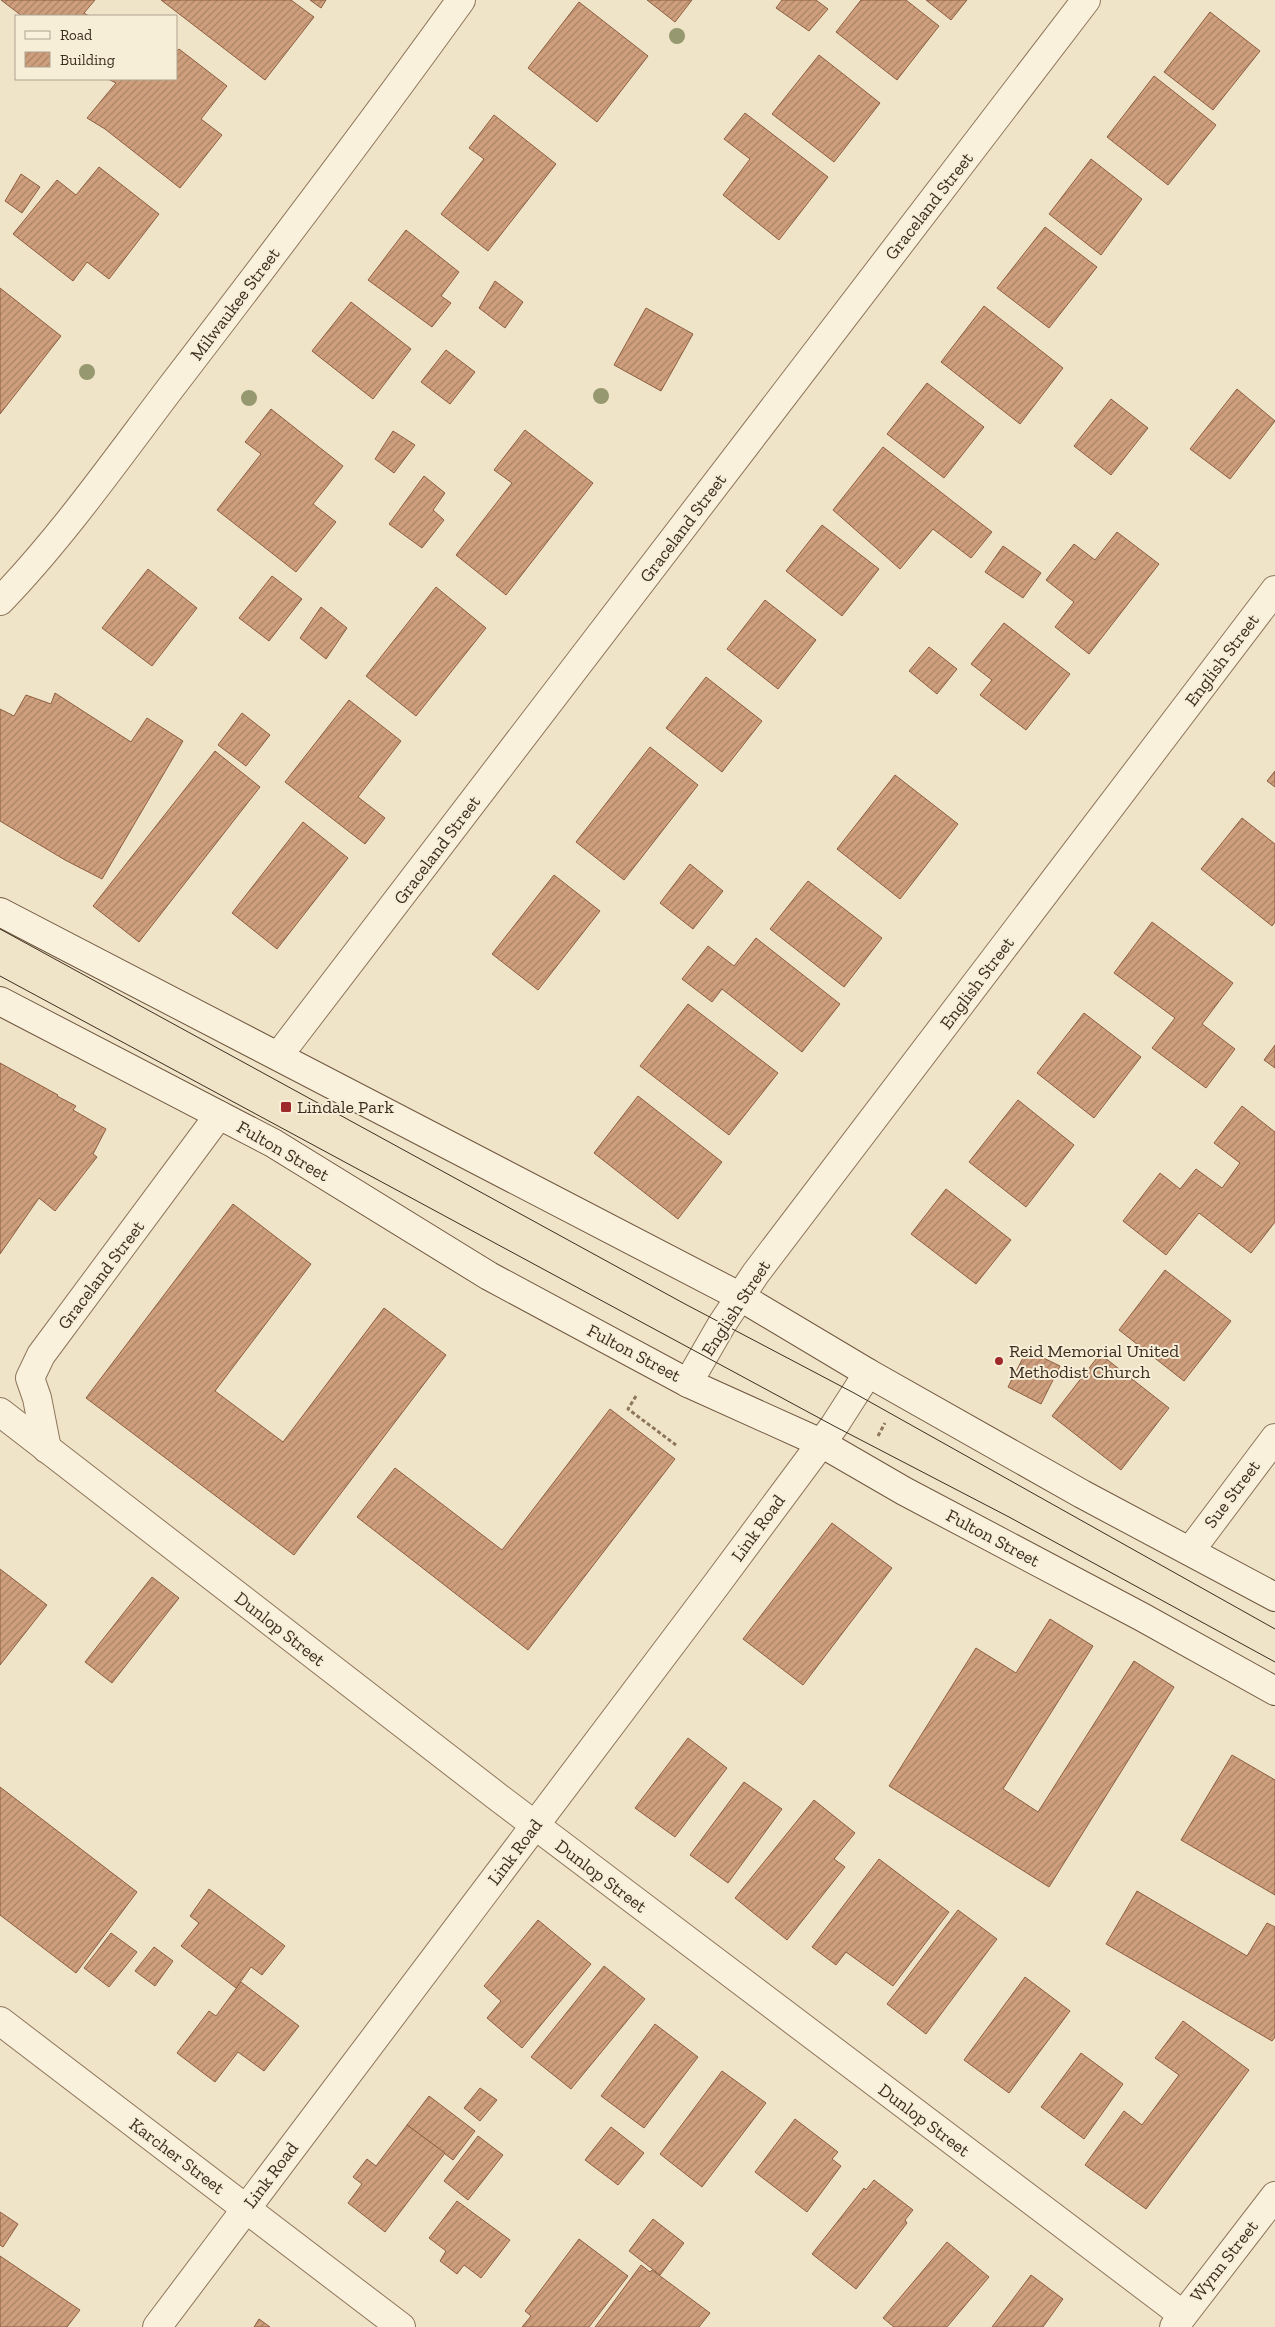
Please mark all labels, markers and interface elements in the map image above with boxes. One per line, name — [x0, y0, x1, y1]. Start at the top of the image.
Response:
legend — [15, 15, 178, 80]
text: Road — [60, 26, 93, 44]
text: Building — [60, 51, 115, 69]
street label: Graceland Street — [880, 147, 978, 264]
street label: Milwaukee Street — [185, 243, 285, 365]
street label: Graceland Street — [635, 469, 731, 587]
street label: English Street — [1180, 609, 1264, 711]
street label: Graceland Street — [389, 791, 485, 909]
street label: English Street — [935, 932, 1019, 1034]
place label: Lindale Park — [297, 1096, 394, 1118]
marker: Lindale Park — [279, 1100, 293, 1114]
street label: Fulton Street — [233, 1116, 333, 1186]
street label: Graceland Street — [53, 1216, 149, 1334]
street label: English Street — [697, 1256, 775, 1360]
street label: Fulton Street — [584, 1319, 685, 1387]
place label: Reid Memorial United Methodist Church — [1009, 1340, 1179, 1383]
marker: Reid Memorial United Methodist Church — [993, 1355, 1005, 1367]
street label: Sue Street — [1199, 1455, 1265, 1532]
street label: Link Road — [726, 1490, 790, 1566]
street label: Fulton Street — [943, 1504, 1044, 1572]
street label: Dunlop Street — [230, 1587, 330, 1671]
street label: Link Road — [483, 1814, 547, 1889]
street label: Dunlop Street — [551, 1835, 651, 1918]
street label: Dunlop Street — [874, 2079, 974, 2162]
street label: Karcher Street — [125, 2113, 229, 2199]
street label: Link Road — [239, 2137, 303, 2212]
street label: Wynn Street — [1185, 2216, 1263, 2306]

